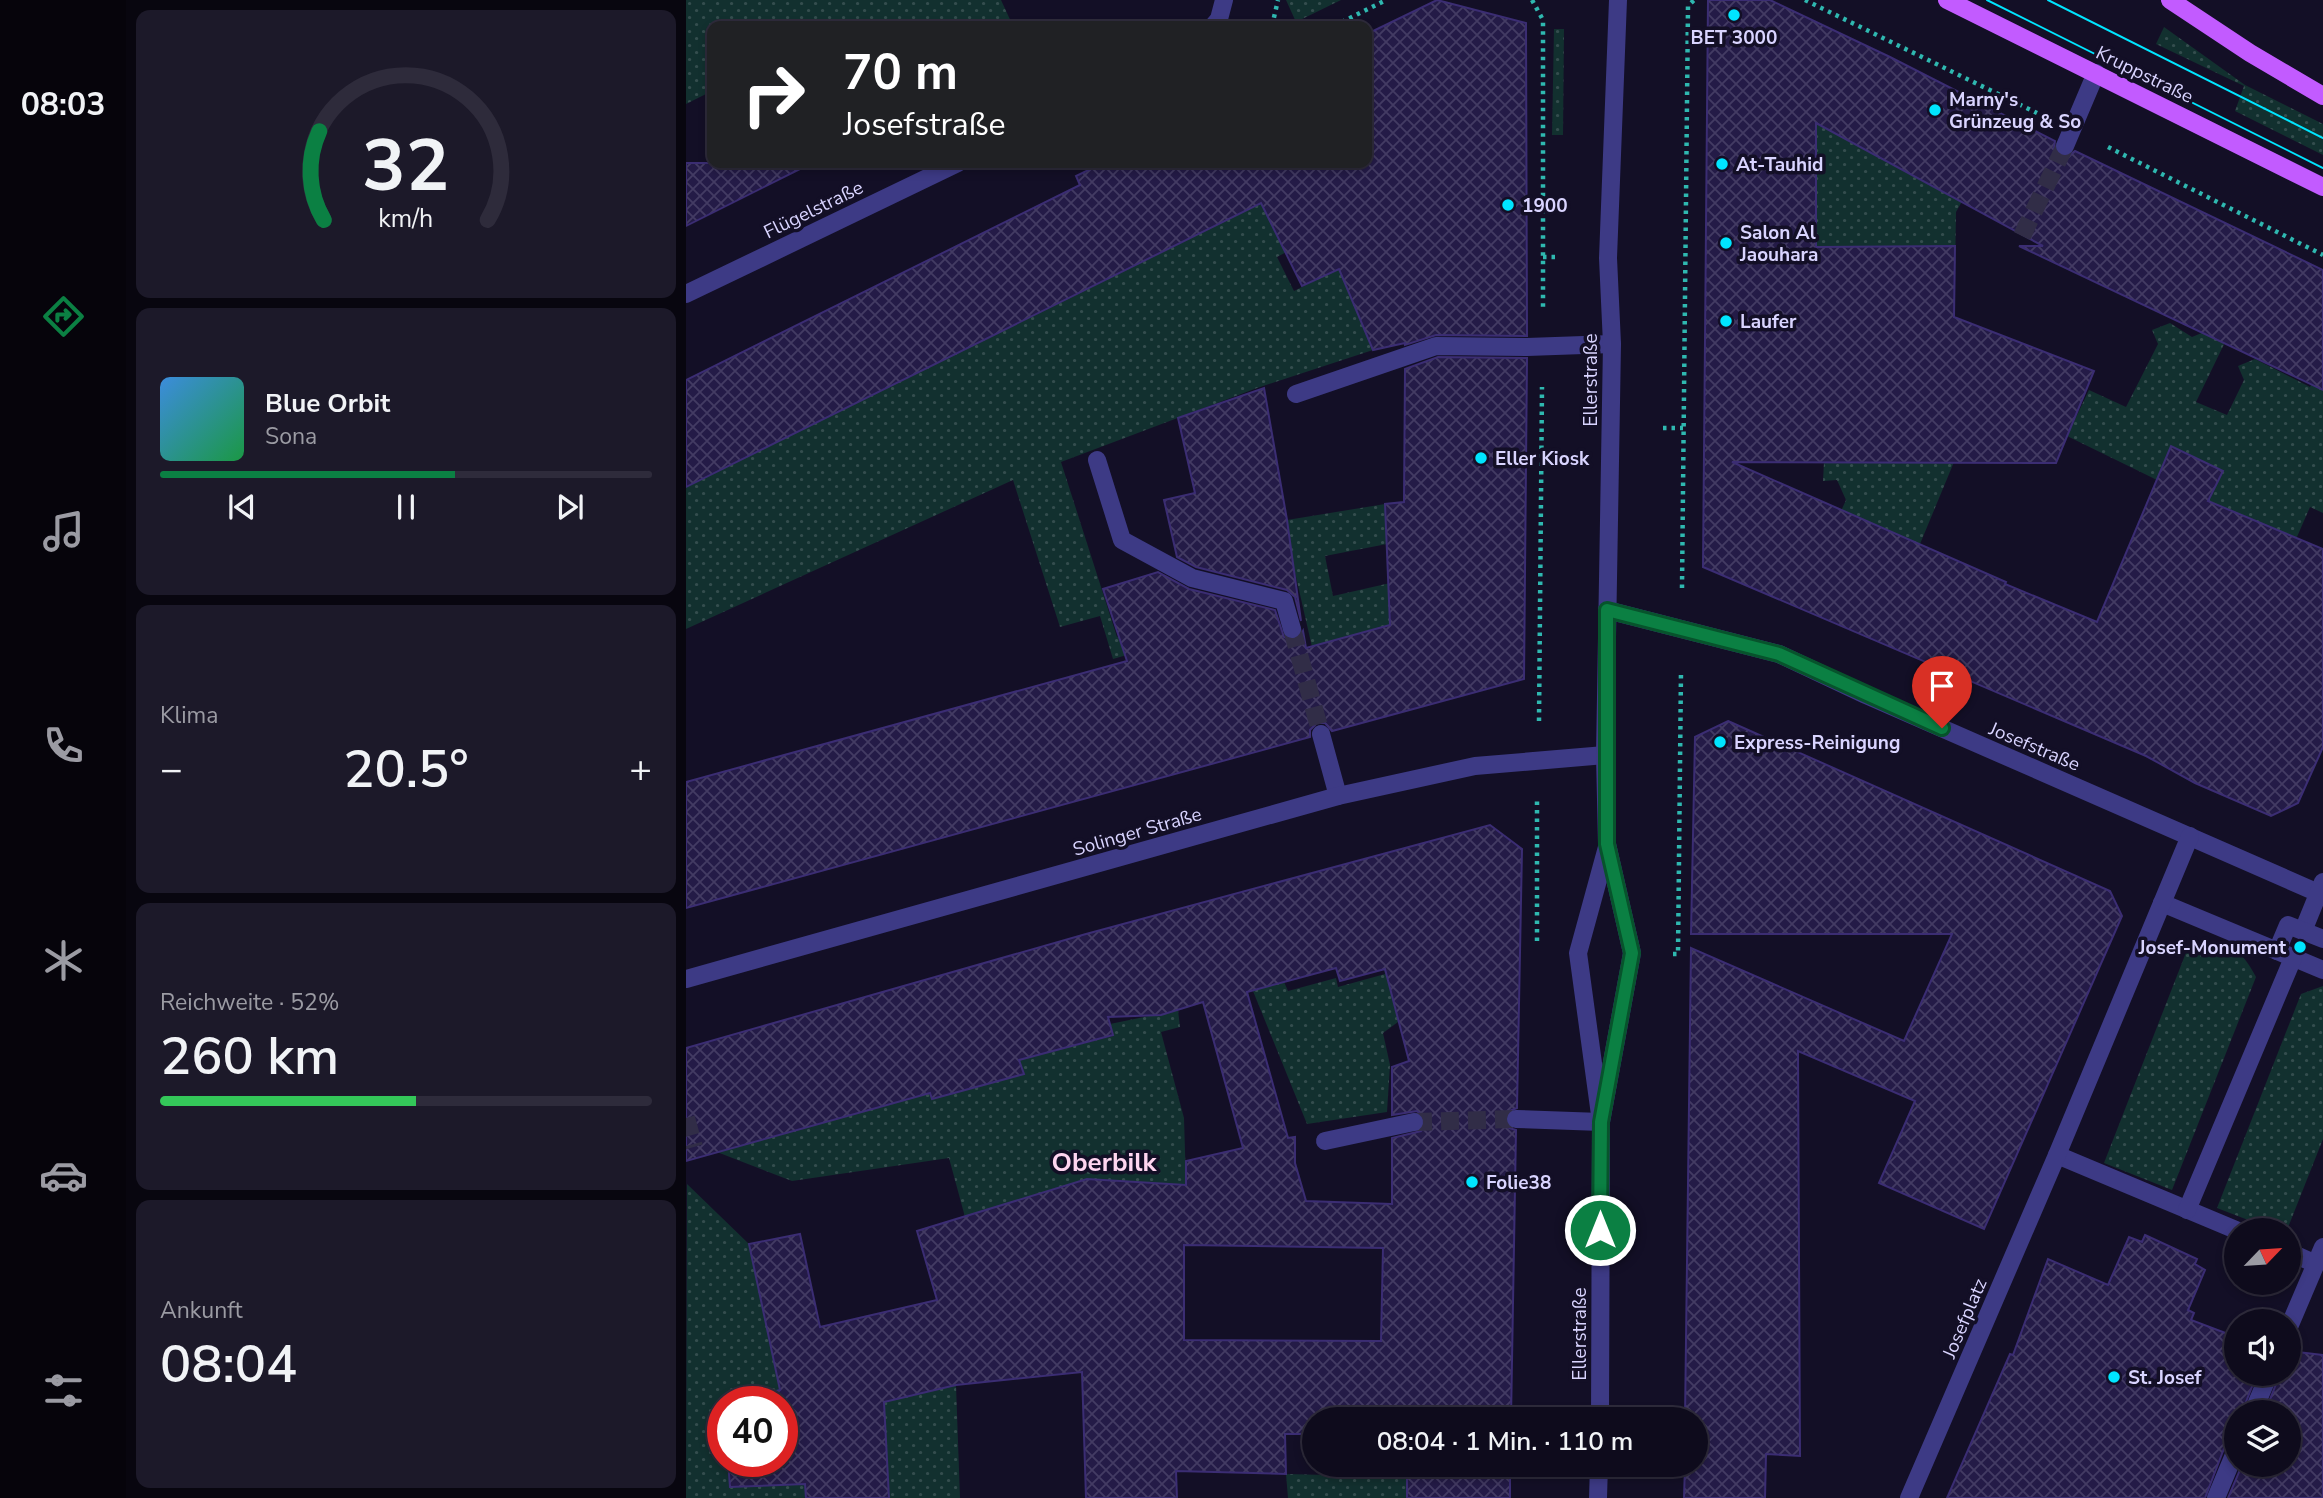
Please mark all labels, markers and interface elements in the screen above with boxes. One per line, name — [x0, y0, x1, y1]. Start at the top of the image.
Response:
marker: BET 3000 — [1726, 7, 1742, 23]
place label: BET 3000 — [1691, 25, 1777, 51]
text: 70 m — [843, 39, 958, 106]
street label: Kruppstraße — [2091, 40, 2198, 110]
icon: right — [728, 49, 819, 140]
text: 08:03 — [21, 83, 105, 126]
place label: Marny's Grünzeug & So — [1949, 87, 2081, 135]
marker: Marny's Grünzeug & So — [1927, 102, 1943, 118]
text: Josefstraße — [843, 103, 1005, 146]
text: 32 — [362, 116, 450, 216]
place label: At-Tauhid — [1736, 152, 1823, 178]
marker: At-Tauhid — [1714, 156, 1730, 172]
street label: Flügelstraße — [759, 175, 868, 245]
place label: 1900 — [1522, 193, 1568, 219]
marker: 1900 — [1500, 197, 1516, 213]
text: km/h — [378, 202, 434, 236]
place label: Salon Al Jaouhara — [1739, 220, 1818, 268]
marker: Salon Al Jaouhara — [1718, 235, 1734, 251]
icon: directions — [39, 292, 88, 341]
place label: Laufer — [1740, 309, 1797, 335]
marker: Laufer — [1718, 313, 1734, 329]
street label: Ellerstraße — [1578, 333, 1604, 427]
text: Blue Orbit — [265, 386, 390, 421]
text: Sona — [265, 421, 317, 452]
place label: Eller Kiosk — [1495, 446, 1590, 472]
marker: Eller Kiosk — [1473, 450, 1489, 466]
icon: previous — [223, 488, 261, 526]
icon: pause — [387, 488, 425, 526]
icon: next — [551, 488, 589, 526]
icon: music — [39, 507, 88, 556]
pin — [1912, 656, 1972, 728]
icon: arrive — [1923, 667, 1961, 705]
text: Klima — [160, 700, 218, 731]
street label: Josefstraße — [1984, 716, 2084, 778]
icon: phone — [39, 721, 88, 770]
place label: Express-Reinigung — [1734, 730, 1900, 756]
text: 20.5° — [343, 734, 469, 805]
marker: Express-Reinigung — [1712, 734, 1728, 750]
text: − — [160, 744, 183, 795]
text: + — [629, 744, 652, 795]
street label: Solinger Straße — [1070, 801, 1205, 863]
place label: Josef-Monument — [2138, 935, 2287, 961]
icon: climate — [39, 936, 88, 985]
marker: Josef-Monument — [2292, 939, 2308, 955]
text: Reichweite · 52% — [160, 987, 339, 1018]
text: 260 km — [160, 1021, 339, 1092]
district label: Oberbilk — [1052, 1145, 1157, 1180]
icon: car — [39, 1151, 88, 1200]
place label: Folie38 — [1486, 1170, 1551, 1196]
marker: Folie38 — [1464, 1174, 1480, 1190]
position arrow — [1563, 1193, 1637, 1267]
north arrow — [2224, 1218, 2301, 1295]
map controls — [2224, 1218, 2301, 1477]
street label: Josefplatz — [1936, 1274, 1993, 1363]
street label: Ellerstraße — [1567, 1287, 1593, 1381]
text: Ankunft — [160, 1295, 242, 1326]
button: sound — [2224, 1309, 2301, 1386]
text: 08:04 — [160, 1329, 297, 1400]
place label: St. Josef — [2128, 1365, 2203, 1391]
icon: filters — [39, 1366, 88, 1415]
marker: St. Josef — [2106, 1369, 2122, 1385]
speed limit sign: 40 — [707, 1386, 798, 1477]
button: layers — [2224, 1400, 2301, 1477]
text: 08:04 · 1 Min. · 110 m — [1377, 1424, 1633, 1459]

